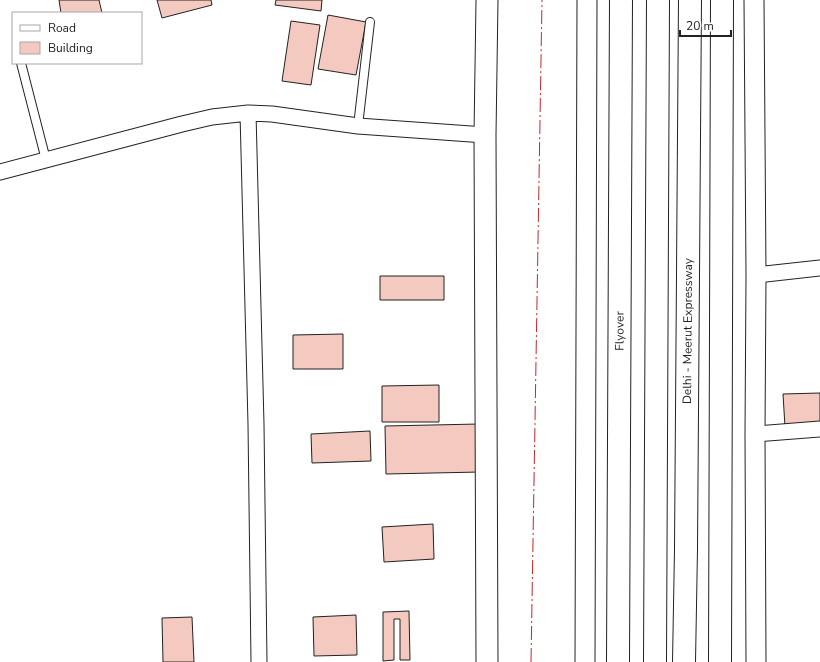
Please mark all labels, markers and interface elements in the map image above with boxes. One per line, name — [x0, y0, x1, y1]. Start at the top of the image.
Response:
legend — [12, 12, 142, 64]
scale bar — [680, 12, 731, 38]
text: 20 m — [686, 18, 714, 34]
text: Road — [48, 20, 76, 36]
text: Building — [48, 40, 93, 56]
street label: Delhi - Meerut Expressway — [679, 257, 696, 404]
street label: Flyover — [611, 311, 628, 351]

